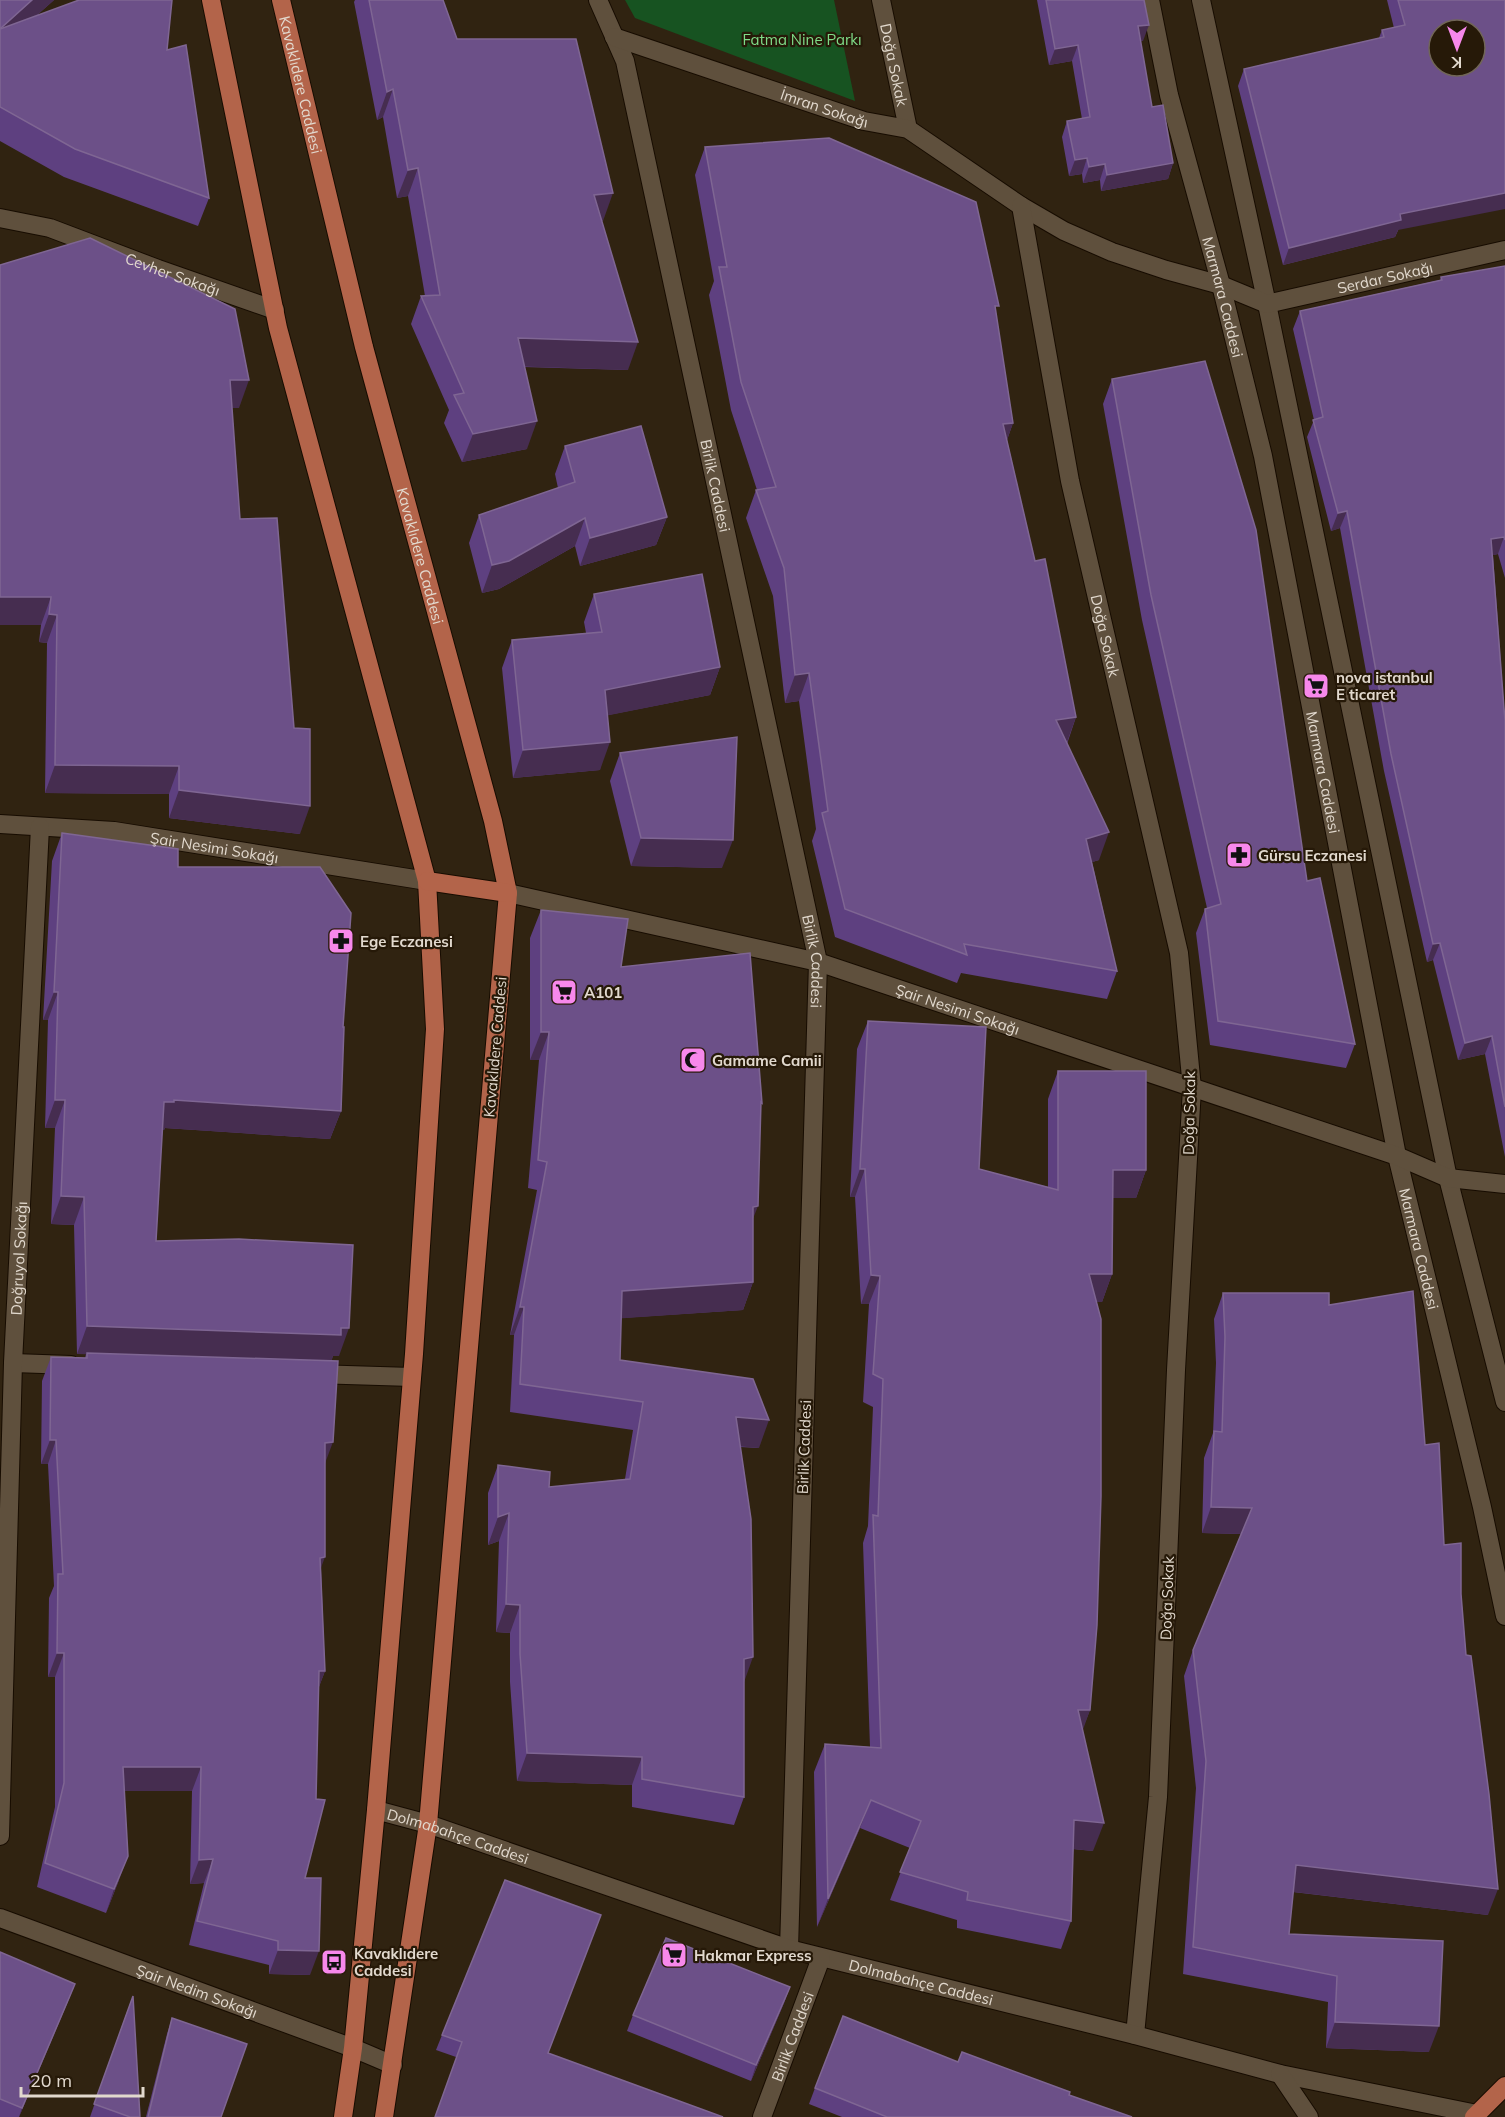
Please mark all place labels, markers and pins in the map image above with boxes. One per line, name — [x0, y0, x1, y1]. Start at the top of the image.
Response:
place label: nova istanbul E ticaret — [1336, 668, 1433, 704]
supermarket icon: nova istanbul E ticaret — [1301, 671, 1331, 701]
pharmacy icon: Gürsu Eczanesi — [1224, 840, 1254, 870]
place label: Gürsu Eczanesi — [1258, 846, 1367, 865]
pharmacy icon: Ege Eczanesi — [326, 926, 356, 956]
place label: Ege Eczanesi — [360, 932, 453, 951]
supermarket icon: A101 — [549, 977, 579, 1007]
place label: A101 — [584, 983, 622, 1002]
mosque icon: Gamame Camii — [678, 1045, 708, 1075]
place label: Gamame Camii — [712, 1051, 822, 1070]
supermarket icon: Hakmar Express — [659, 1940, 689, 1970]
place label: Kavaklıdere Caddesi — [354, 1944, 438, 1980]
place label: Hakmar Express — [694, 1946, 811, 1965]
bus stop icon: Kavaklıdere Caddesi — [319, 1947, 349, 1977]

